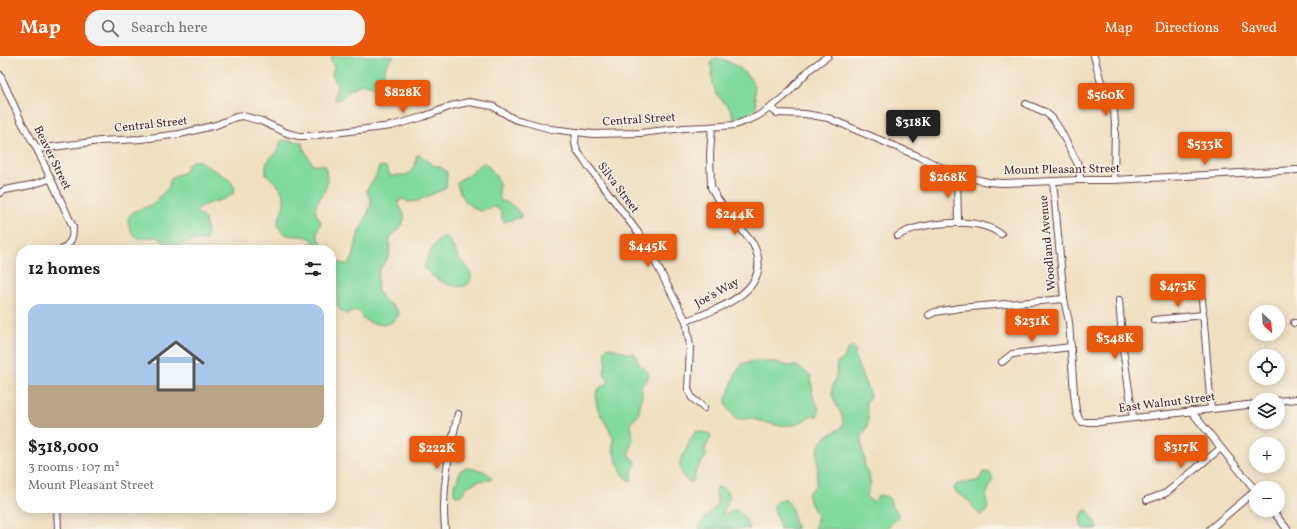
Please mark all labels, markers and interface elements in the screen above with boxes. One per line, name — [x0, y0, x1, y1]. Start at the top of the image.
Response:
search box — [85, 10, 365, 46]
text: Map — [20, 15, 61, 41]
icon: search — [99, 17, 121, 39]
text: Search here — [131, 18, 208, 39]
text: Map — [1105, 19, 1133, 38]
text: Directions — [1155, 19, 1219, 38]
text: Saved — [1241, 19, 1277, 38]
pin: $828K — [375, 80, 431, 114]
pin: $560K — [1078, 83, 1134, 117]
text: $828K — [384, 84, 422, 102]
text: $560K — [1087, 87, 1125, 105]
street label: Central Street — [602, 109, 676, 131]
pin: $318K — [885, 110, 941, 144]
street label: Central Street — [114, 113, 188, 137]
text: $318K — [895, 114, 931, 132]
street label: Beaver Street — [30, 123, 74, 193]
pin: $533K — [1177, 132, 1233, 166]
text: $533K — [1187, 136, 1223, 154]
street label: Silva Street — [594, 159, 642, 217]
street label: Mount Pleasant Street — [1004, 161, 1120, 179]
pin: $268K — [920, 165, 976, 199]
text: $268K — [929, 169, 967, 187]
street label: Woodland Avenue — [1036, 194, 1060, 291]
pin: $244K — [707, 202, 763, 236]
text: $244K — [716, 206, 755, 224]
pin: $445K — [620, 234, 676, 268]
text: $445K — [629, 238, 667, 256]
text: 12 homes — [28, 258, 100, 281]
icon: filters — [302, 258, 324, 280]
street label: Joe's Way — [692, 274, 743, 312]
pin: $473K — [1150, 274, 1206, 308]
text: $473K — [1159, 278, 1197, 296]
north arrow — [1249, 305, 1285, 341]
map controls — [1249, 305, 1285, 517]
pin: $231K — [1004, 309, 1060, 343]
text: $231K — [1014, 313, 1050, 331]
pin: $348K — [1087, 326, 1143, 360]
icon: home — [140, 330, 212, 402]
text: $348K — [1096, 330, 1134, 348]
button: locate — [1249, 349, 1285, 385]
street label: East Walnut Street — [1118, 389, 1216, 417]
button: layers — [1249, 393, 1285, 429]
pin: $317K — [1153, 435, 1209, 469]
text: $318,000 — [28, 436, 99, 459]
pin: $222K — [409, 436, 465, 470]
button: + — [1249, 437, 1285, 473]
text: $317K — [1164, 439, 1198, 457]
text: $222K — [419, 440, 455, 458]
text: 3 rooms · 107 m² — [28, 459, 119, 477]
text: Mount Pleasant Street — [28, 477, 154, 495]
button: − — [1249, 481, 1285, 517]

